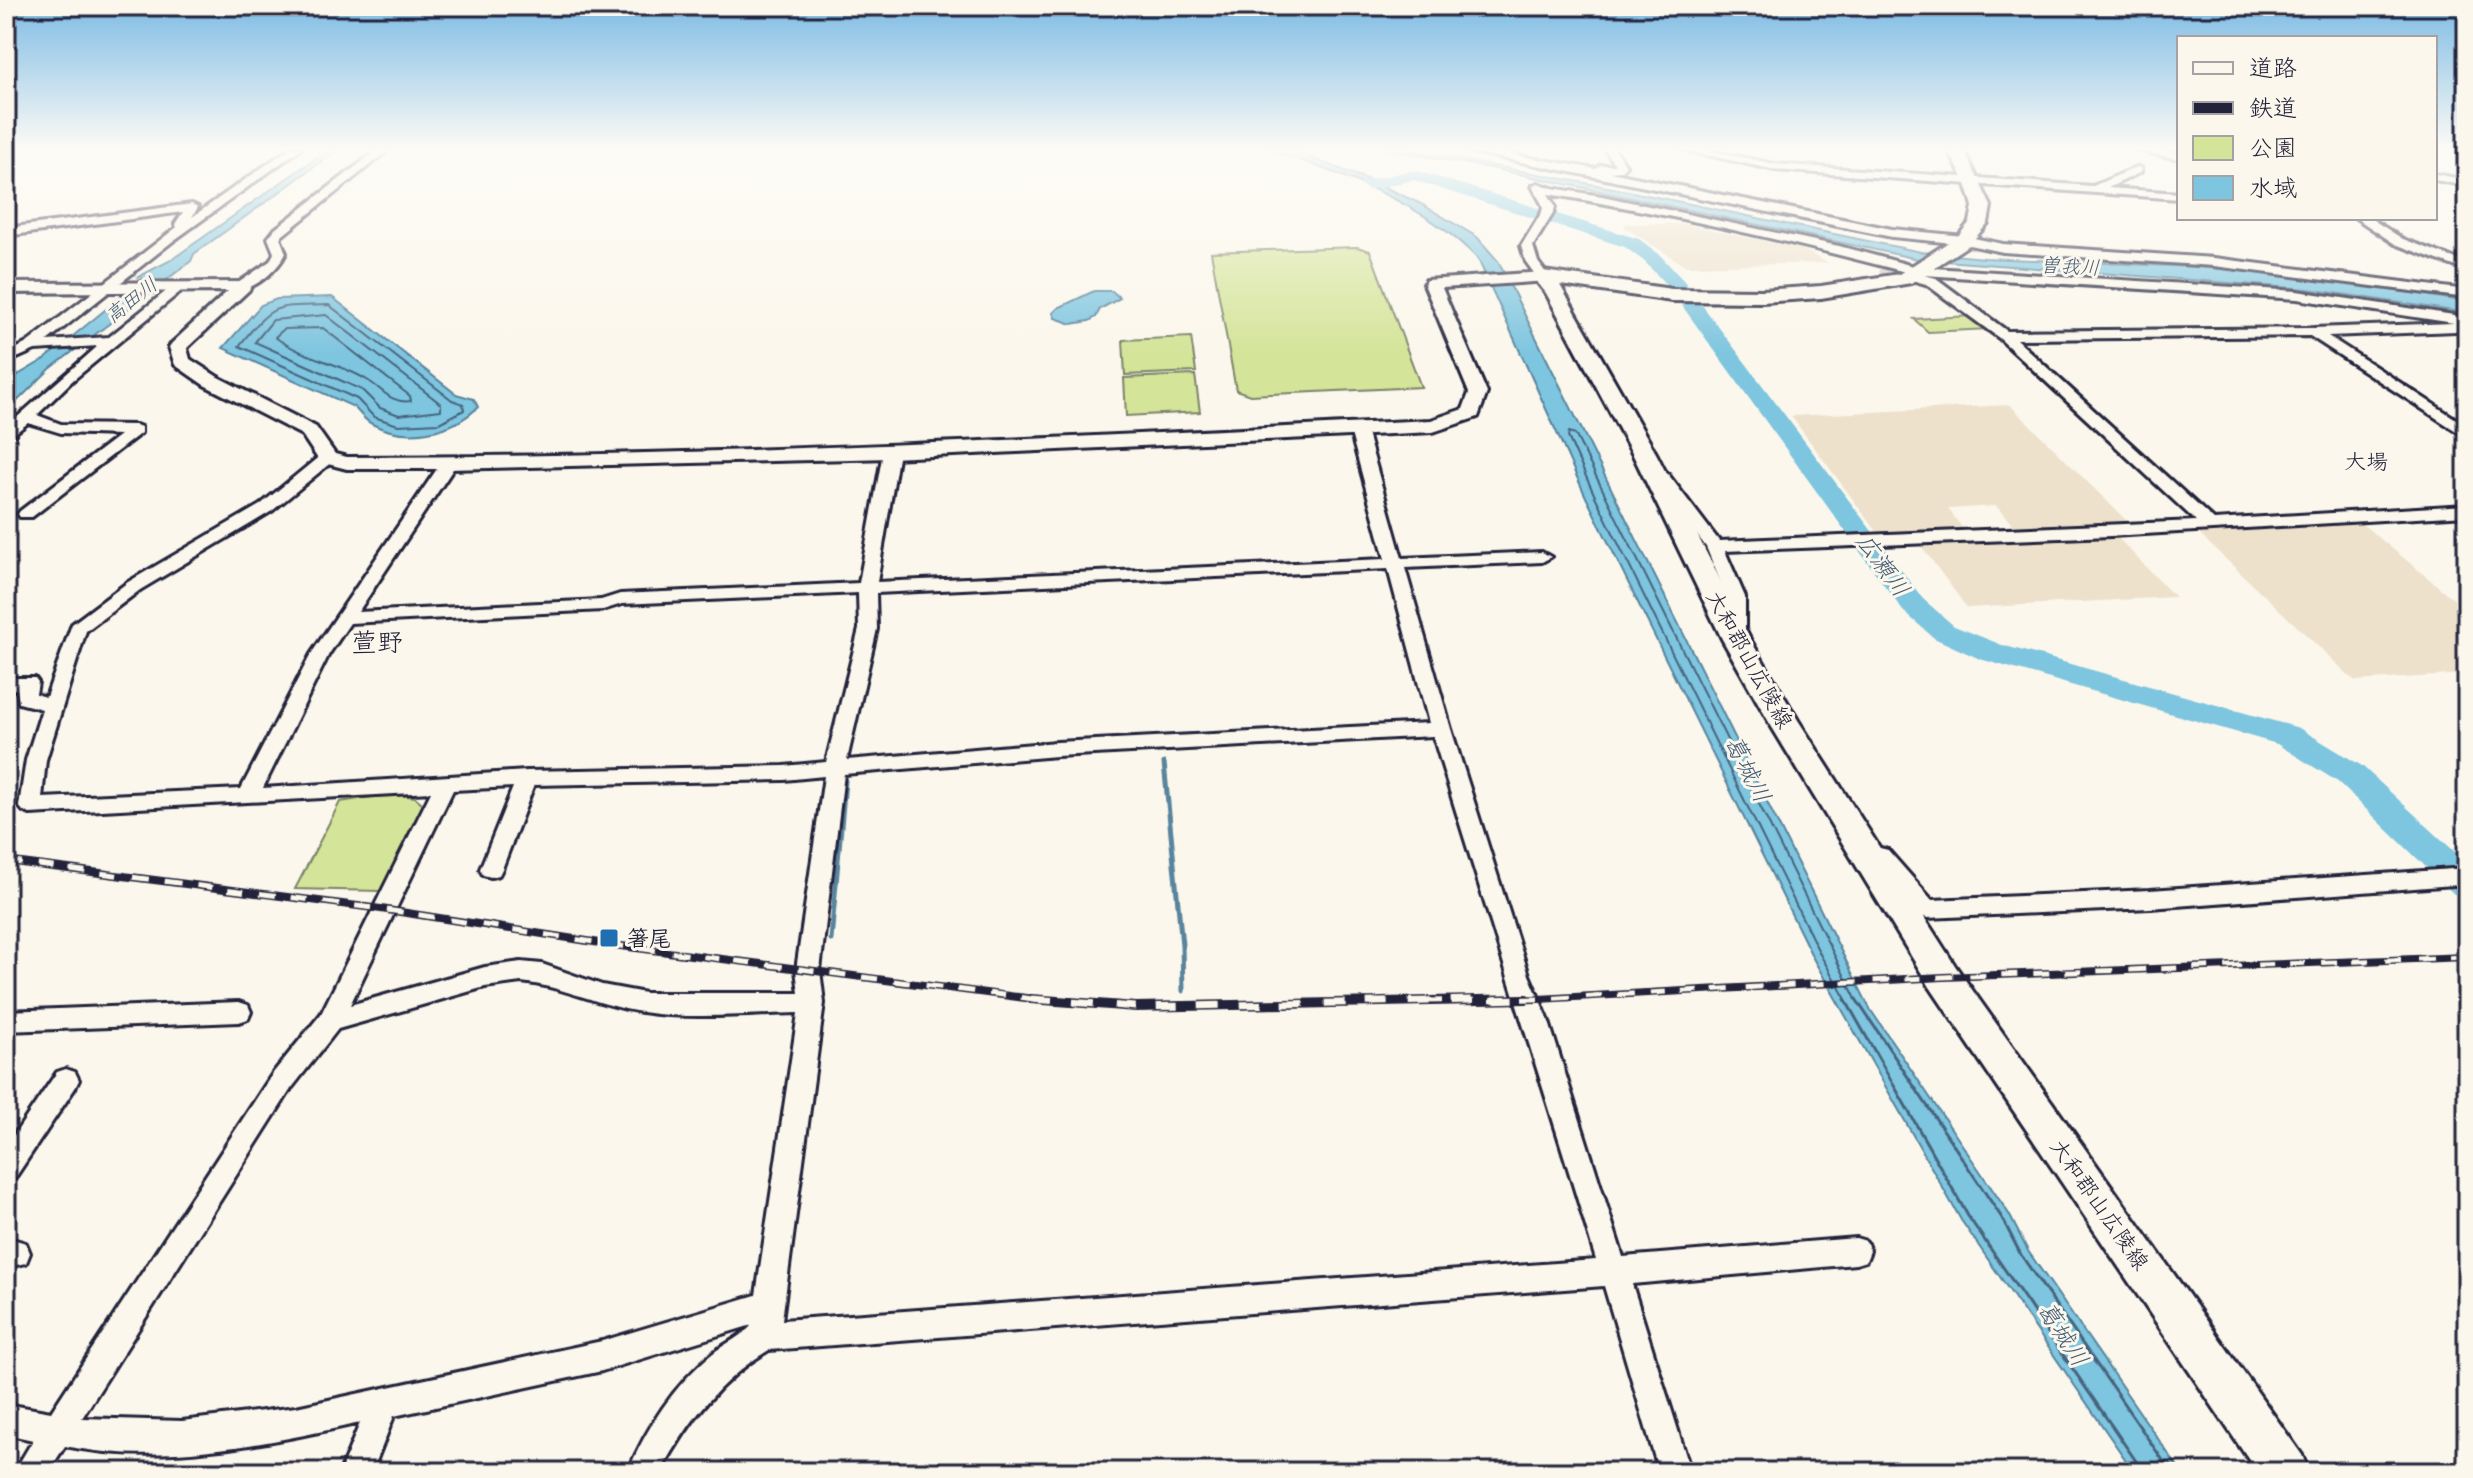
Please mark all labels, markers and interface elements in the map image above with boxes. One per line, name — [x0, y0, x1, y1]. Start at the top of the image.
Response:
legend — [2177, 36, 2437, 220]
text: 道路 — [2249, 51, 2297, 83]
text: 鉄道 — [2249, 91, 2297, 123]
text: 公園 — [2249, 131, 2297, 163]
text: 水域 — [2249, 171, 2297, 203]
water label: 曽我川 — [2039, 250, 2101, 281]
water label: 高田川 — [99, 270, 163, 329]
district label: 大場 — [2344, 446, 2388, 476]
water label: 広瀬川 — [1850, 526, 1918, 603]
street label: 大和郡山広陵線 — [1700, 584, 1800, 734]
district label: 萱野 — [351, 624, 403, 659]
water label: 葛城川 — [1718, 729, 1779, 808]
place label: 箸尾 — [627, 923, 671, 953]
marker: 箸尾 — [598, 927, 620, 949]
street label: 大和郡山広陵線 — [2044, 1132, 2156, 1276]
water label: 葛城川 — [2031, 1295, 2097, 1372]

